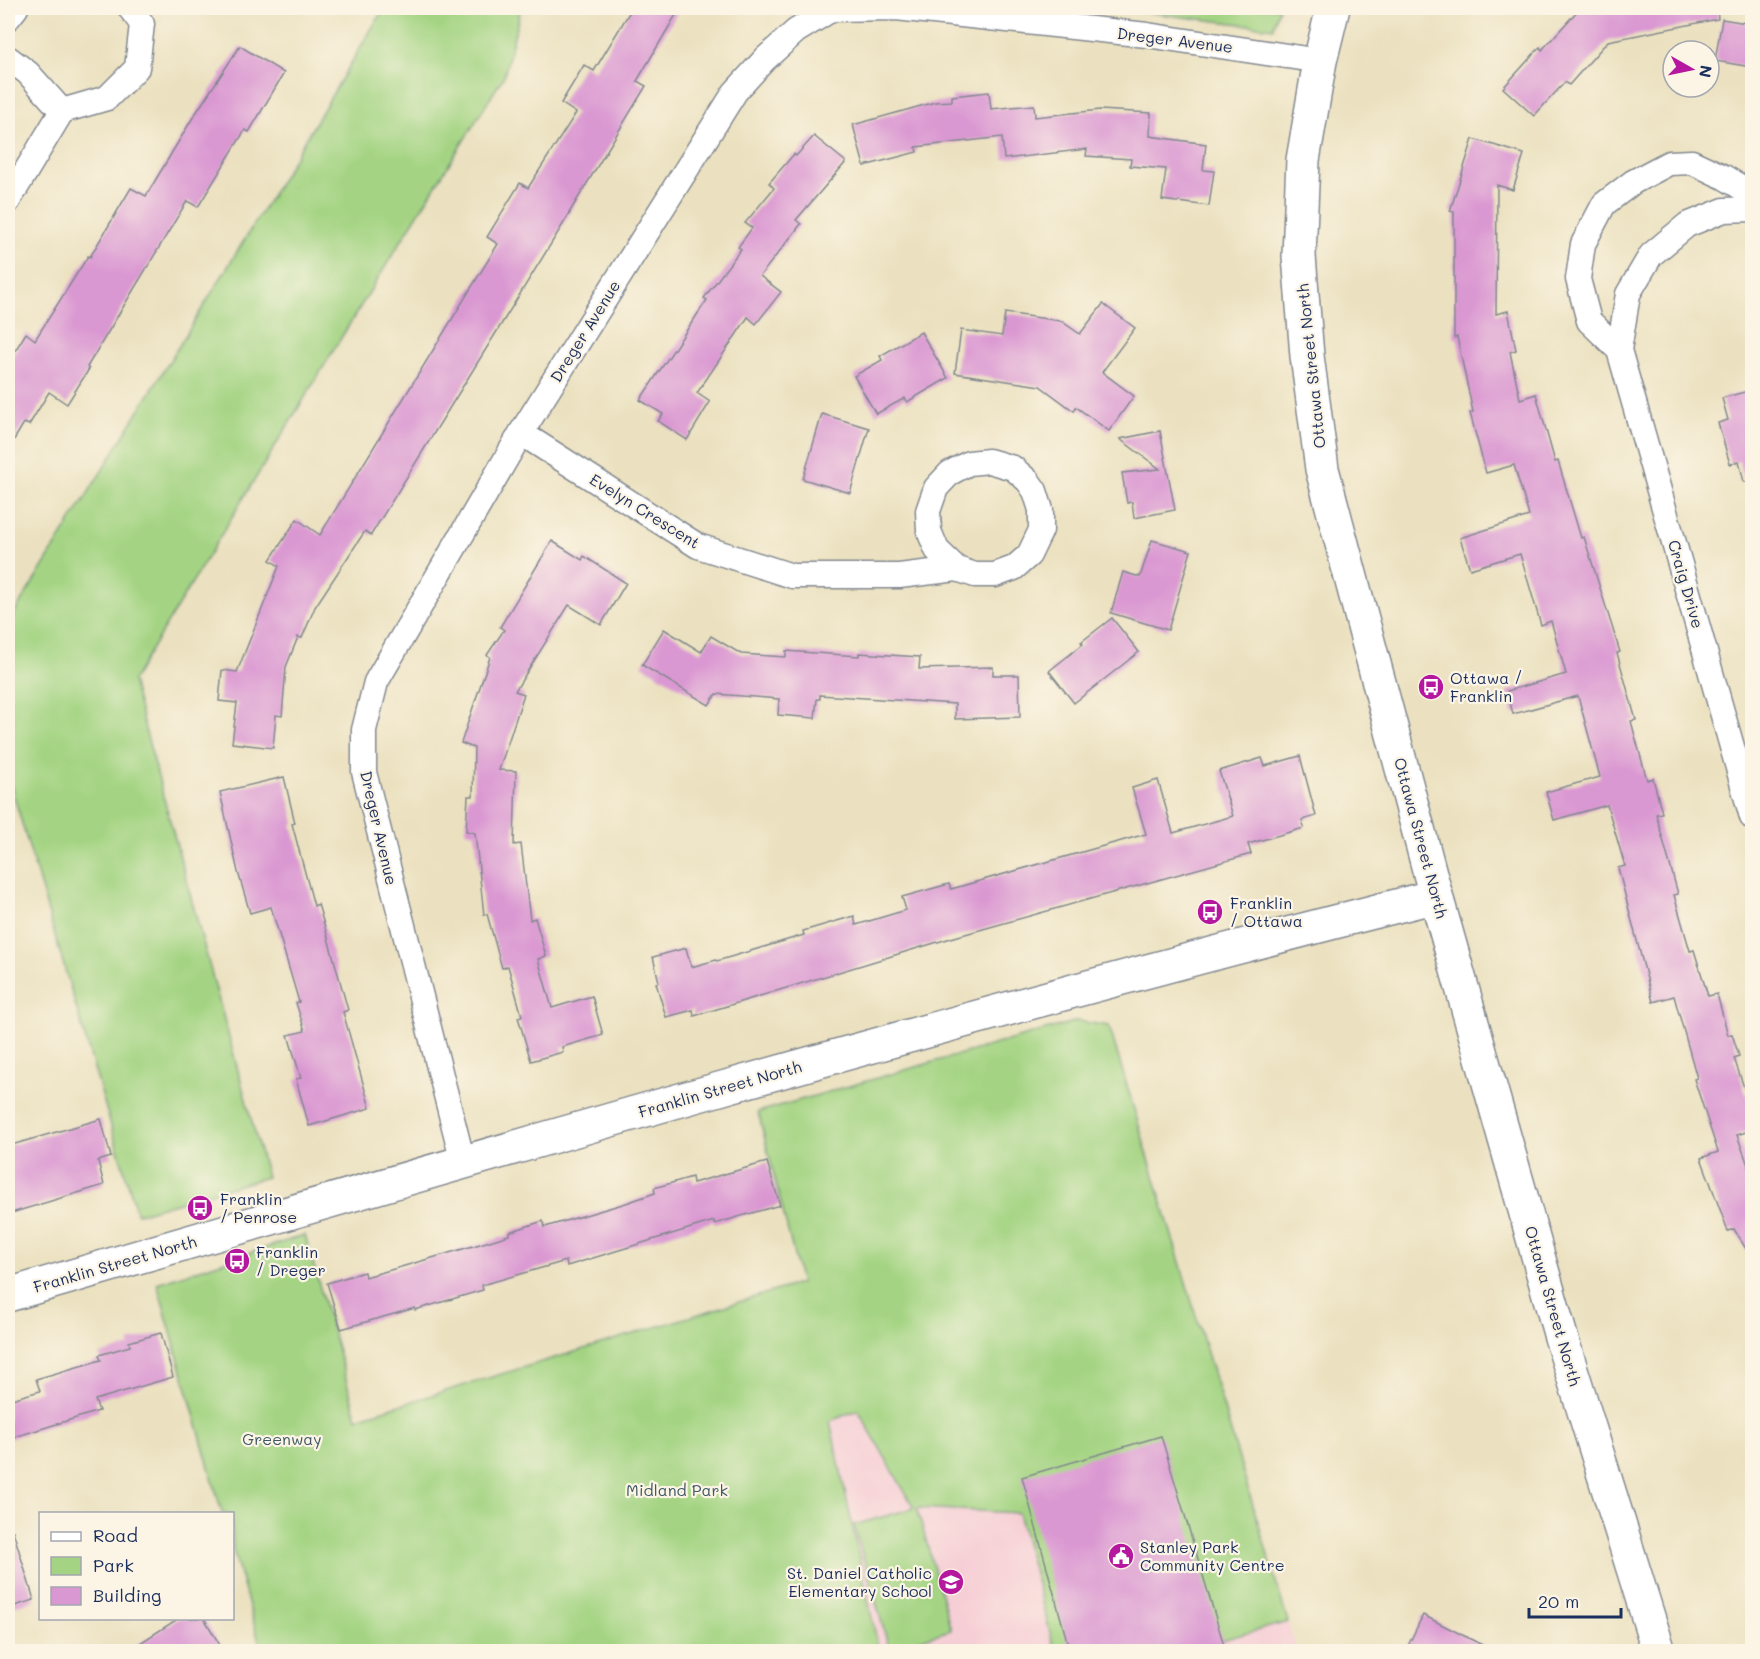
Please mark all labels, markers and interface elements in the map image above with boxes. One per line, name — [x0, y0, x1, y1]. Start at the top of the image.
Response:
street label: Dreger Avenue — [1116, 22, 1234, 57]
north arrow — [1661, 39, 1721, 99]
text: N — [1695, 64, 1718, 79]
street label: Dreger Avenue — [545, 276, 624, 386]
street label: Ottawa Street North — [1291, 283, 1330, 450]
street label: Evelyn Crescent — [586, 468, 704, 553]
street label: Craig Drive — [1664, 537, 1709, 631]
place label: Ottawa / Franklin — [1450, 667, 1523, 706]
bus stop icon: Ottawa / Franklin — [1416, 672, 1446, 702]
street label: Ottawa Street North — [1390, 755, 1453, 921]
street label: Dreger Avenue — [356, 769, 403, 887]
place label: Franklin / Ottawa — [1230, 892, 1303, 931]
bus stop icon: Franklin / Ottawa — [1195, 897, 1225, 927]
street label: Franklin Street North — [636, 1055, 804, 1122]
place label: Franklin / Penrose — [220, 1188, 297, 1227]
bus stop icon: Franklin / Penrose — [185, 1193, 215, 1223]
street label: Ottawa Street North — [1521, 1223, 1586, 1388]
street label: Franklin Street North — [31, 1230, 199, 1297]
place label: Franklin / Dreger — [256, 1241, 326, 1280]
bus stop icon: Franklin / Dreger — [222, 1246, 252, 1276]
park label: Greenway — [242, 1428, 322, 1449]
park label: Midland Park — [626, 1479, 728, 1500]
legend — [39, 1512, 234, 1620]
text: Road — [93, 1523, 138, 1547]
place label: Stanley Park Community Centre — [1140, 1536, 1285, 1575]
public building icon: Stanley Park Community Centre — [1106, 1541, 1136, 1571]
text: Park — [93, 1553, 134, 1577]
place label: St. Daniel Catholic Elementary School — [787, 1562, 932, 1601]
school or university icon: St. Daniel Catholic Elementary School — [936, 1567, 966, 1597]
scale bar — [1529, 1581, 1620, 1619]
text: Building — [93, 1583, 161, 1607]
text: 20 m — [1538, 1589, 1579, 1613]

